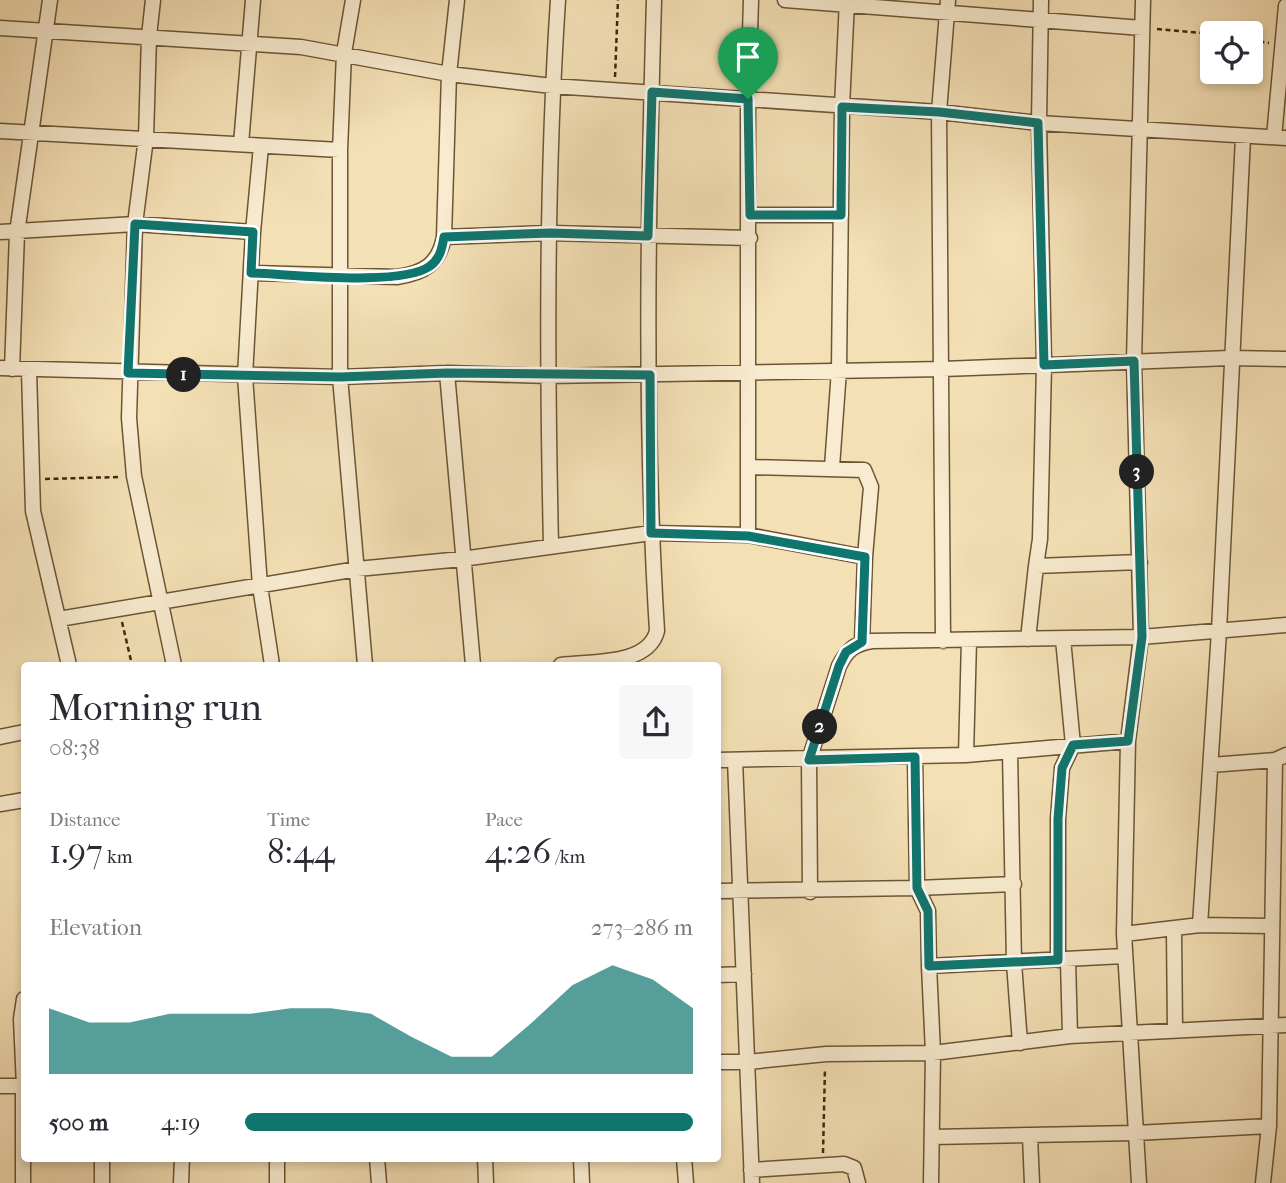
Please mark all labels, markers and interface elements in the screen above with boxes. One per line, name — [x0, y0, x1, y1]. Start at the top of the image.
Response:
map controls — [1200, 21, 1263, 84]
button: locate — [1200, 21, 1263, 84]
pin — [718, 27, 778, 99]
icon: arrive — [729, 38, 767, 76]
pin: 1 — [166, 358, 202, 392]
text: 1 — [180, 363, 187, 385]
pin: 3 — [1120, 454, 1154, 490]
text: 3 — [1133, 460, 1140, 482]
text: Morning run — [49, 685, 262, 730]
button: share — [619, 685, 693, 759]
pin: 2 — [802, 710, 838, 744]
text: 2 — [815, 715, 824, 737]
text: 08:38 — [49, 734, 100, 761]
text: Distance — [49, 809, 120, 831]
text: Time — [267, 809, 310, 831]
text: Pace — [485, 809, 523, 831]
text: 1.97 — [49, 831, 103, 872]
text: 8:44 — [267, 831, 335, 872]
text: 4:26 — [485, 831, 551, 872]
text: km — [103, 846, 133, 868]
text: /km — [551, 846, 585, 868]
text: Elevation — [49, 914, 142, 941]
text: 273–286 m — [591, 914, 693, 941]
text: 500 m — [49, 1109, 108, 1136]
text: 4:19 — [161, 1109, 200, 1136]

